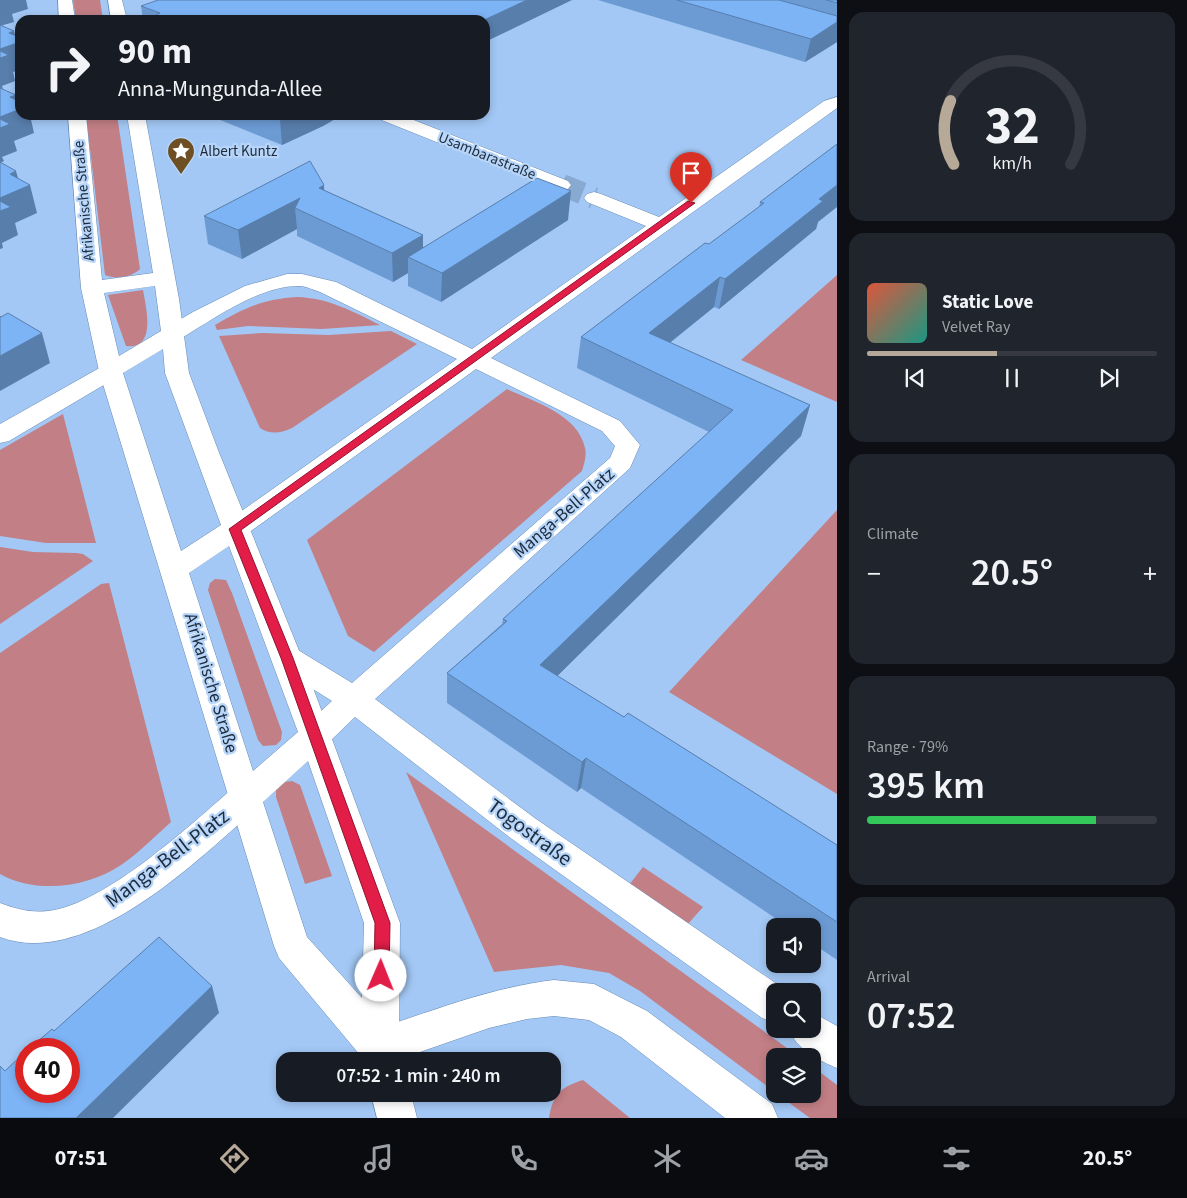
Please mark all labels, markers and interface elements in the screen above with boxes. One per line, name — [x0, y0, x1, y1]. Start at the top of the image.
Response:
text: 90 m — [118, 27, 192, 77]
icon: right — [35, 35, 100, 100]
text: Anna-Mungunda-Allee — [118, 73, 322, 105]
text: 32 — [985, 90, 1039, 164]
street label: Usambarastraße — [435, 127, 539, 185]
place icon: Albert Kuntz — [166, 136, 196, 175]
street label: Afrikanische Straße — [68, 140, 100, 262]
place label: Albert Kuntz — [200, 141, 277, 162]
text: km/h — [992, 151, 1032, 176]
pin — [670, 152, 712, 203]
icon: arrive — [677, 159, 705, 187]
text: Static Love — [942, 289, 1033, 316]
text: Velvet Ray — [942, 316, 1010, 338]
icon: previous — [901, 364, 929, 392]
icon: pause — [998, 364, 1026, 392]
icon: next — [1095, 364, 1123, 392]
street label: Manga-Bell-Platz — [508, 462, 620, 564]
text: Climate — [867, 523, 918, 545]
text: 20.5° — [971, 546, 1053, 600]
text: − — [867, 554, 881, 594]
text: + — [1143, 554, 1157, 594]
street label: Afrikanische Straße — [178, 610, 244, 756]
text: Range · 79% — [867, 736, 948, 758]
text: 395 km — [867, 759, 985, 813]
street label: Togostraße — [481, 791, 579, 873]
street label: Manga-Bell-Platz — [99, 801, 235, 915]
map controls — [766, 918, 821, 1103]
button: sound — [766, 918, 821, 973]
position arrow — [354, 949, 406, 1001]
text: Arrival — [867, 966, 910, 988]
button: search — [766, 983, 821, 1038]
text: 07:52 — [867, 989, 955, 1043]
speed limit sign: 40 — [15, 1038, 80, 1103]
button: layers — [766, 1048, 821, 1103]
text: 07:52 · 1 min · 240 m — [336, 1063, 501, 1090]
icon: directions — [217, 1141, 252, 1176]
icon: music — [361, 1141, 396, 1176]
icon: phone — [506, 1141, 541, 1176]
icon: climate — [650, 1141, 685, 1176]
icon: car — [794, 1141, 829, 1176]
icon: filters — [939, 1141, 974, 1176]
text: 07:51 — [55, 1142, 108, 1174]
text: 20.5° — [1083, 1142, 1132, 1174]

